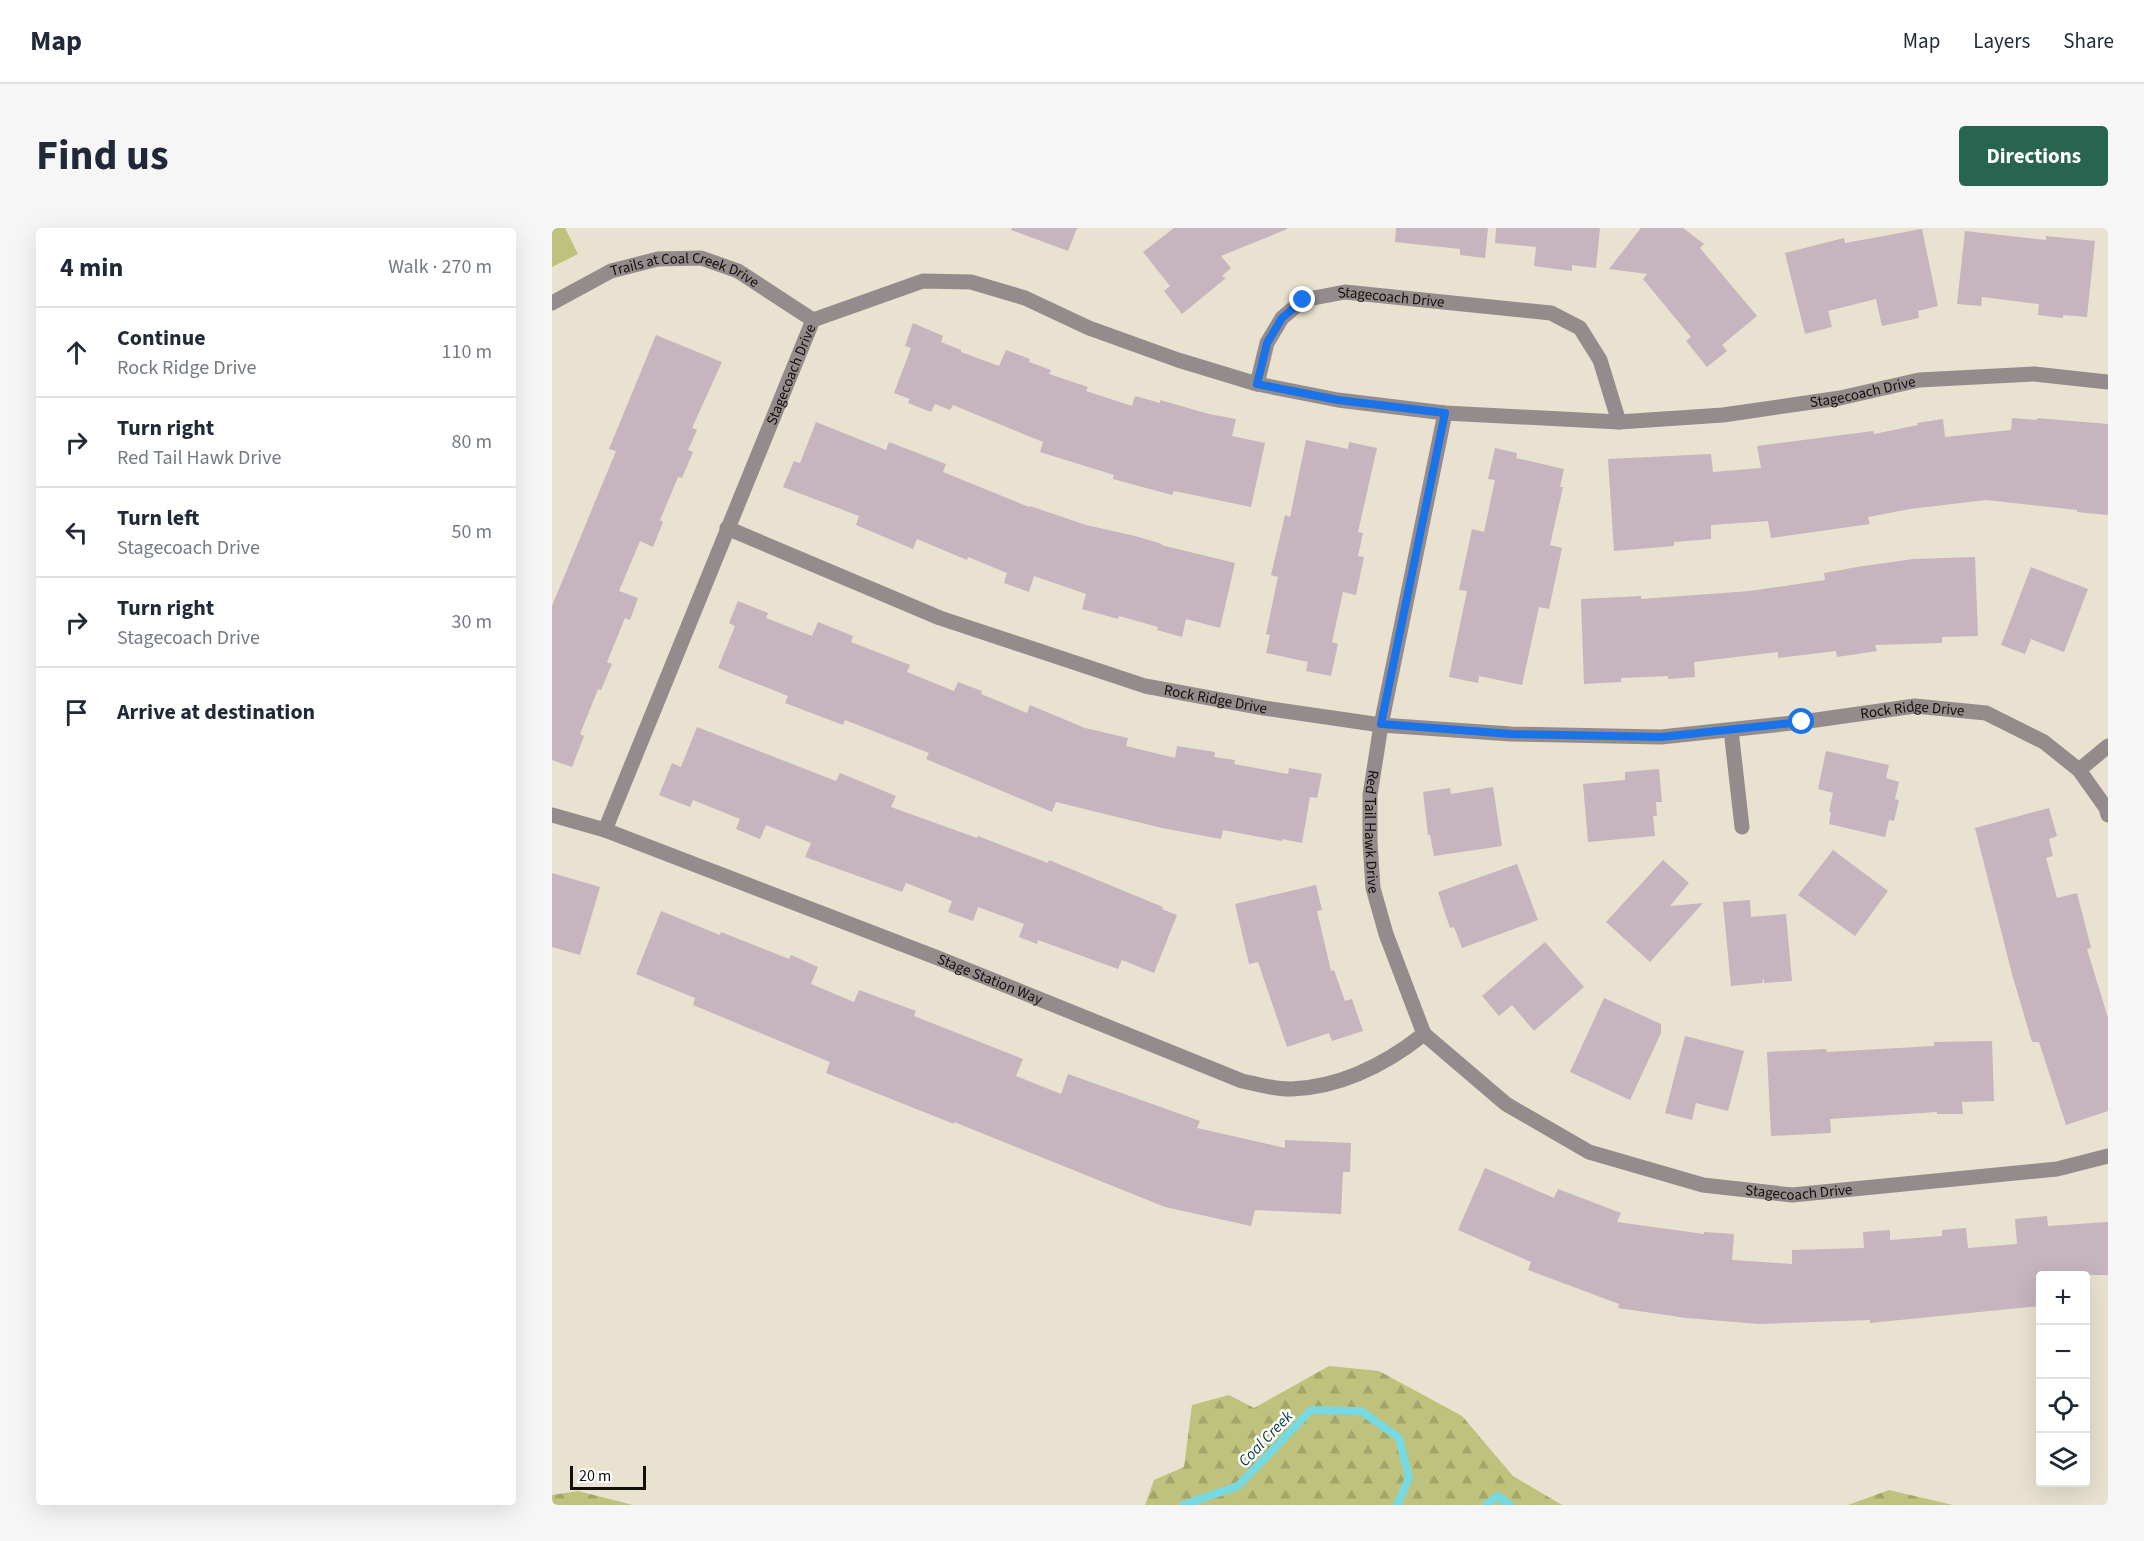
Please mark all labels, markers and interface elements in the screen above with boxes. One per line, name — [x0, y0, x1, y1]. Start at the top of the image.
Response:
text: Map — [30, 21, 82, 61]
text: Map — [1903, 26, 1940, 56]
text: Layers — [1973, 26, 2030, 56]
text: Share — [2063, 26, 2114, 56]
text: Find us — [36, 126, 169, 186]
button: Directions — [1959, 126, 2108, 186]
street label: Trails at Coal Creek Drive — [608, 248, 763, 293]
text: 4 min — [60, 249, 123, 286]
text: Walk · 270 m — [388, 253, 492, 281]
street label: Stagecoach Drive — [1336, 282, 1445, 313]
route end — [1289, 286, 1315, 312]
street label: Stagecoach Drive — [761, 321, 821, 428]
text: Continue — [117, 322, 206, 354]
icon: ahead — [60, 336, 93, 369]
text: 110 m — [442, 338, 492, 366]
text: Rock Ridge Drive — [117, 354, 257, 382]
street label: Stagecoach Drive — [1808, 371, 1918, 413]
text: Turn right — [117, 412, 214, 444]
icon: right — [60, 426, 93, 459]
text: 80 m — [452, 428, 492, 456]
text: Red Tail Hawk Drive — [117, 444, 281, 472]
text: Turn left — [117, 502, 199, 534]
icon: left — [60, 516, 93, 549]
text: 50 m — [452, 518, 492, 546]
text: Stagecoach Drive — [117, 534, 260, 562]
text: Turn right — [117, 592, 214, 624]
icon: right — [60, 606, 93, 639]
text: 30 m — [452, 608, 492, 636]
text: Stagecoach Drive — [117, 624, 260, 652]
street label: Rock Ridge Drive — [1162, 680, 1269, 719]
icon: arrive — [60, 696, 93, 729]
text: Arrive at destination — [117, 696, 315, 728]
street label: Rock Ridge Drive — [1859, 696, 1965, 725]
route start — [1788, 708, 1814, 734]
street label: Red Tail Hawk Drive — [1359, 769, 1384, 896]
street label: Stage Station Way — [934, 949, 1046, 1010]
street label: Stagecoach Drive — [1744, 1179, 1853, 1206]
map controls — [2036, 1271, 2090, 1487]
button: + — [2036, 1271, 2090, 1325]
button: − — [2036, 1325, 2090, 1379]
button: locate — [2036, 1379, 2090, 1433]
water label: Coal Creek — [1234, 1406, 1298, 1471]
button: layers — [2036, 1433, 2090, 1487]
scale bar — [570, 1463, 646, 1490]
text: 20 m — [579, 1465, 611, 1487]

